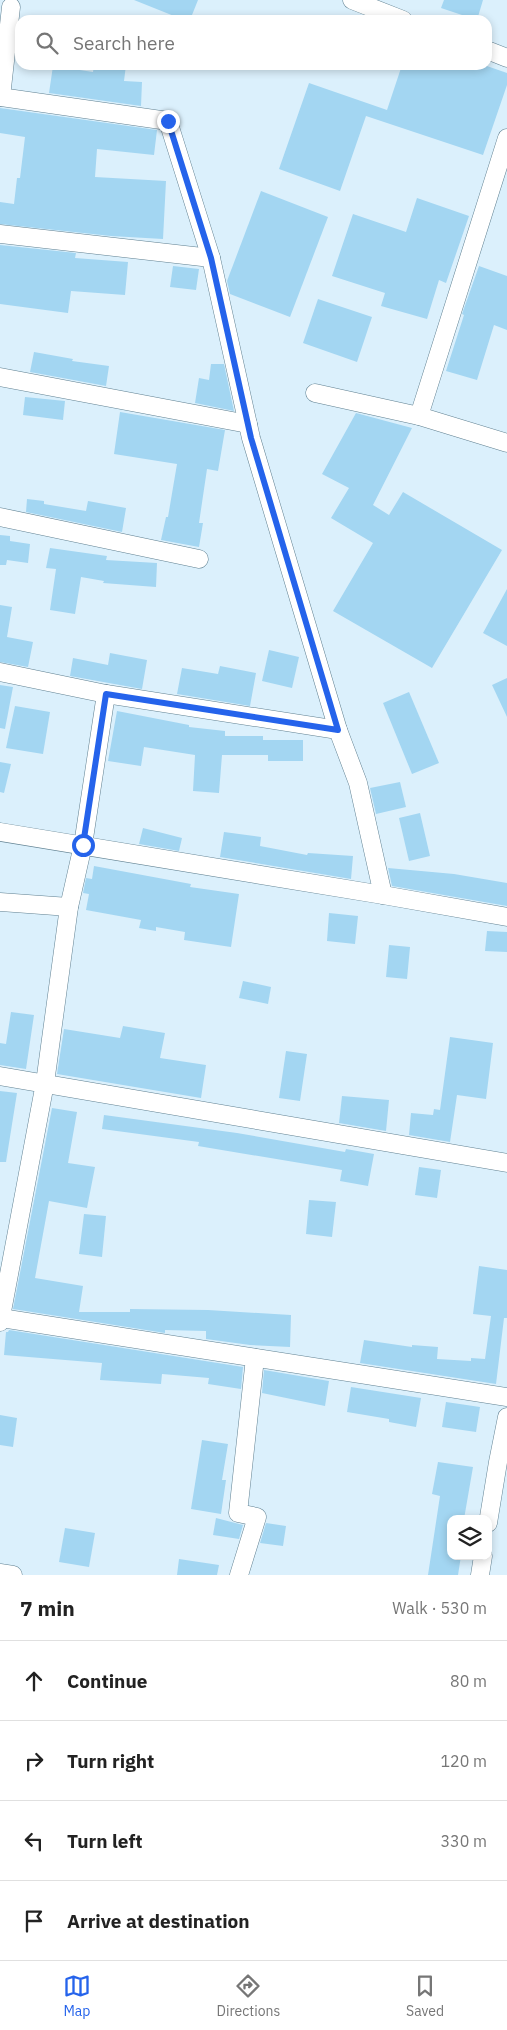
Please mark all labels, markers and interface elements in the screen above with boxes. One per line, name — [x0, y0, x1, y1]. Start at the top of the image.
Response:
search box — [15, 15, 492, 70]
icon: search — [33, 29, 61, 57]
text: Search here — [73, 31, 175, 55]
route end — [157, 110, 180, 133]
route start — [72, 834, 95, 857]
map controls — [447, 1515, 492, 1560]
button: layers — [447, 1515, 492, 1560]
text: 7 min — [20, 1594, 75, 1622]
text: Walk · 530 m — [392, 1598, 487, 1618]
icon: ahead — [20, 1667, 48, 1695]
text: Continue — [67, 1669, 147, 1693]
text: 80 m — [450, 1671, 487, 1691]
icon: right — [20, 1747, 48, 1775]
text: Turn right — [67, 1749, 154, 1773]
text: 120 m — [440, 1751, 487, 1771]
icon: left — [20, 1827, 48, 1855]
text: Turn left — [67, 1829, 143, 1853]
text: 330 m — [440, 1831, 487, 1851]
icon: arrive — [20, 1907, 48, 1935]
text: Arrive at destination — [67, 1909, 250, 1933]
tab: Map — [63, 1972, 91, 2020]
tab: Directions — [217, 1972, 280, 2020]
tab: Saved — [406, 1972, 444, 2020]

